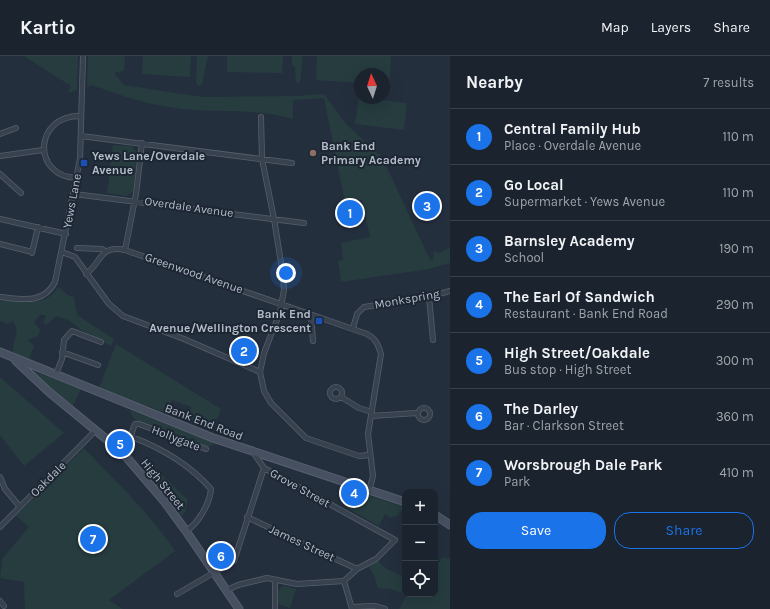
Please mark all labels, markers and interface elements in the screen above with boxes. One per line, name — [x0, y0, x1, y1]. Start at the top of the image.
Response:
text: Kartio — [20, 17, 75, 39]
text: Map — [601, 19, 629, 36]
text: Layers — [651, 19, 691, 36]
text: Share — [713, 19, 750, 36]
north arrow — [354, 68, 390, 104]
text: Nearby — [466, 72, 523, 92]
text: 7 results — [703, 75, 754, 90]
text: Central Family Hub — [504, 120, 641, 138]
text: 1 — [477, 129, 481, 144]
text: 110 m — [722, 129, 754, 144]
text: Place · Overdale Avenue — [504, 138, 641, 153]
place label: Bank End Primary Academy — [321, 139, 421, 167]
marker: Bank End Primary Academy — [308, 148, 318, 158]
place label: Yews Lane/Overdale Avenue — [92, 149, 205, 177]
marker: Yews Lane/Overdale Avenue — [79, 158, 89, 168]
street label: Yews Lane — [60, 172, 84, 230]
text: Go Local — [504, 176, 564, 194]
text: 2 — [475, 185, 483, 200]
text: 110 m — [722, 185, 754, 200]
pin: 3 — [414, 191, 440, 221]
street label: Overdale Avenue — [144, 194, 234, 220]
text: Supermarket · Yews Avenue — [504, 194, 665, 209]
pin: 1 — [337, 198, 363, 228]
text: Barnsley Academy — [504, 232, 635, 250]
text: 3 — [475, 241, 483, 256]
text: 190 m — [719, 241, 754, 256]
street label: Greenwood Avenue — [143, 250, 245, 296]
text: School — [504, 250, 544, 265]
your location — [276, 263, 296, 283]
street label: Monkspring — [373, 286, 441, 312]
text: The Earl Of Sandwich — [504, 288, 655, 306]
text: 4 — [475, 297, 483, 312]
text: 290 m — [716, 297, 754, 312]
text: Restaurant · Bank End Road — [504, 306, 668, 321]
place label: Bank End Avenue/Wellington Crescent — [149, 307, 311, 335]
marker: Bank End Avenue/Wellington Crescent — [314, 316, 324, 326]
pin: 2 — [231, 336, 257, 366]
text: High Street/Oakdale — [504, 344, 650, 362]
text: 5 — [475, 353, 483, 368]
text: 300 m — [716, 353, 754, 368]
text: Bus stop · High Street — [504, 362, 631, 377]
text: The Darley — [504, 400, 578, 418]
street label: Bank End Road — [163, 401, 245, 443]
text: 6 — [475, 409, 483, 424]
text: 360 m — [716, 409, 754, 424]
text: Bar · Clarkson Street — [504, 418, 624, 433]
street label: Hollygate — [150, 422, 202, 454]
pin: 5 — [107, 429, 133, 459]
street label: High Street — [138, 456, 188, 513]
text: Worsbrough Dale Park — [504, 456, 662, 474]
street label: Oakdale — [27, 458, 69, 500]
text: 7 — [476, 465, 482, 480]
text: 410 m — [719, 465, 754, 480]
street label: Grove Street — [267, 466, 333, 511]
text: Park — [504, 474, 530, 489]
pin: 4 — [341, 478, 367, 508]
map controls — [402, 489, 438, 597]
button: + — [402, 489, 438, 525]
button: Save — [466, 512, 606, 549]
button: Share — [614, 512, 754, 549]
street label: James Street — [267, 522, 338, 565]
pin: 7 — [80, 524, 106, 554]
button: − — [402, 525, 438, 561]
pin: 6 — [208, 541, 234, 571]
button: locate — [402, 561, 438, 597]

